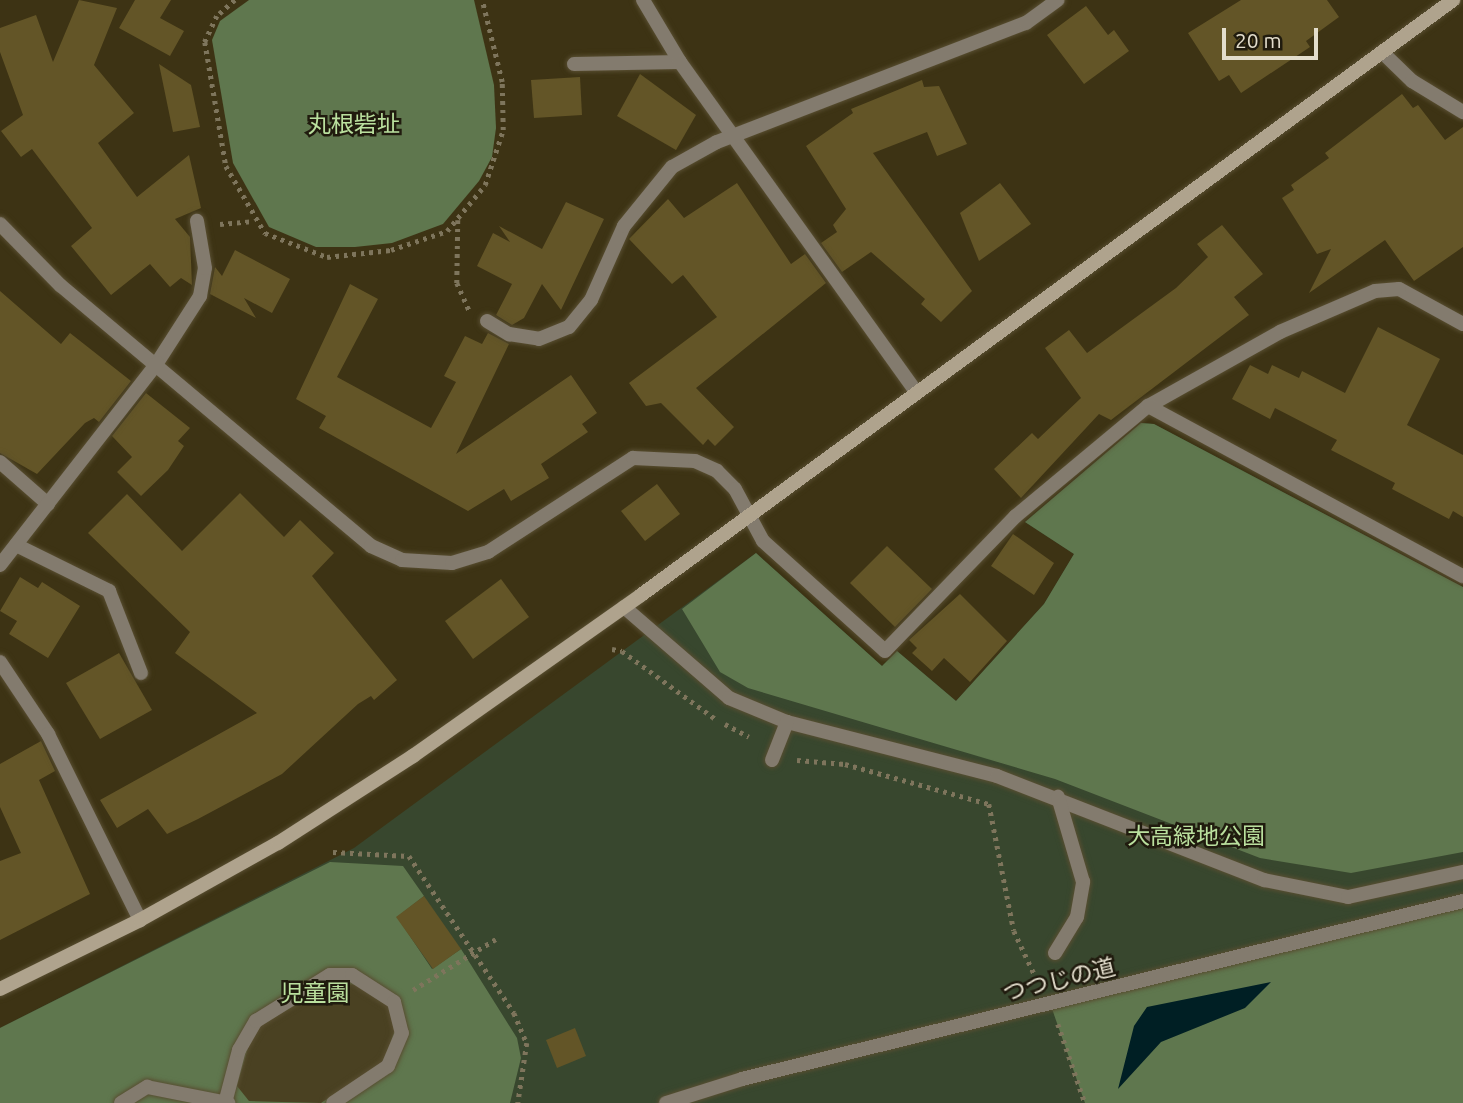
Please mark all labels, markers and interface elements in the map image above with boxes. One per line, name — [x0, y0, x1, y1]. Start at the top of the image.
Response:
scale bar — [1225, 14, 1321, 58]
text: 20 m — [1235, 28, 1282, 52]
park label: 丸根砦址 — [308, 110, 400, 138]
park label: 大高緑地公園 — [1127, 822, 1265, 850]
street label: つつじの道 — [1000, 953, 1118, 1007]
park label: 児童園 — [281, 979, 349, 1007]

